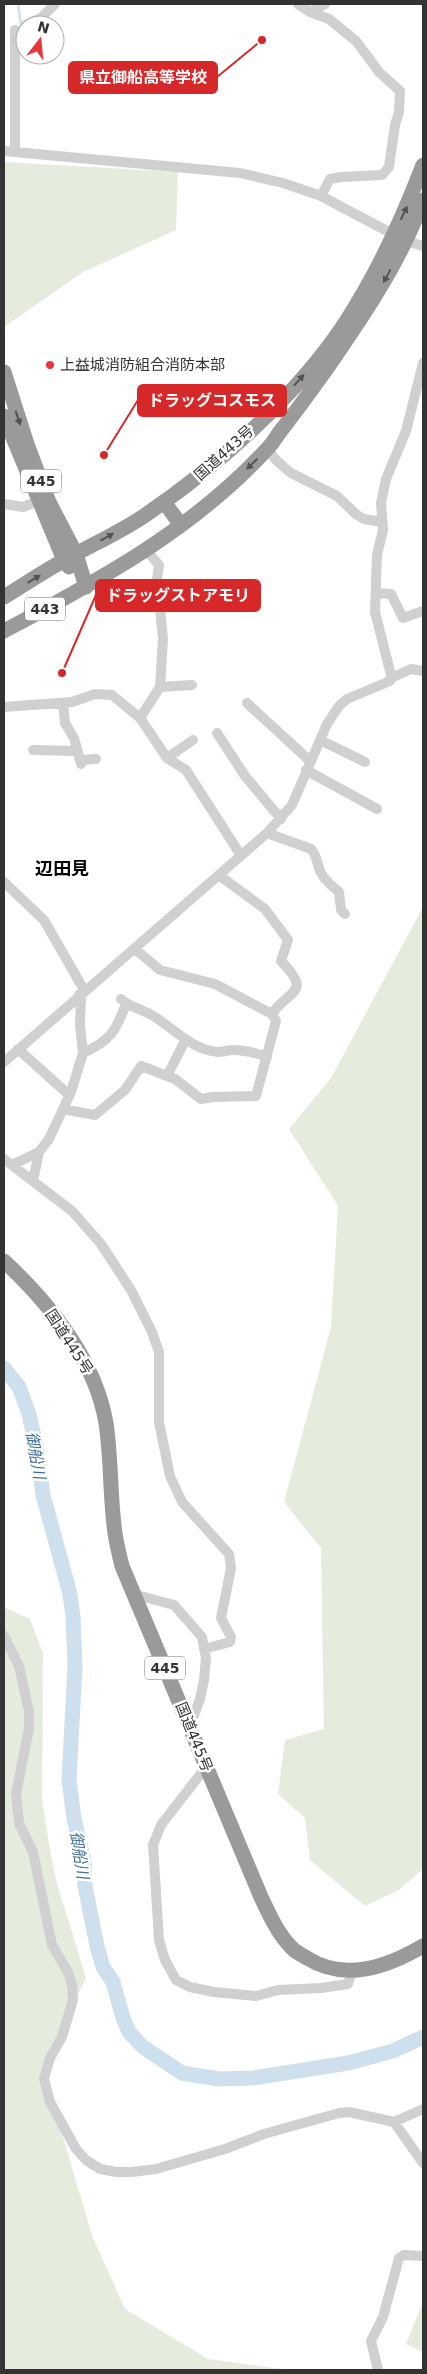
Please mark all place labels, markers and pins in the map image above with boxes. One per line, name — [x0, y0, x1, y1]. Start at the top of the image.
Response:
callout: 県立御船高等学校 — [69, 62, 217, 93]
place label: 上益城消防組合消防本部 — [60, 356, 225, 374]
marker: 上益城消防組合消防本部 — [44, 359, 56, 371]
callout: ドラッグコスモス — [138, 385, 286, 416]
callout: ドラッグストアモリ — [96, 580, 260, 611]

